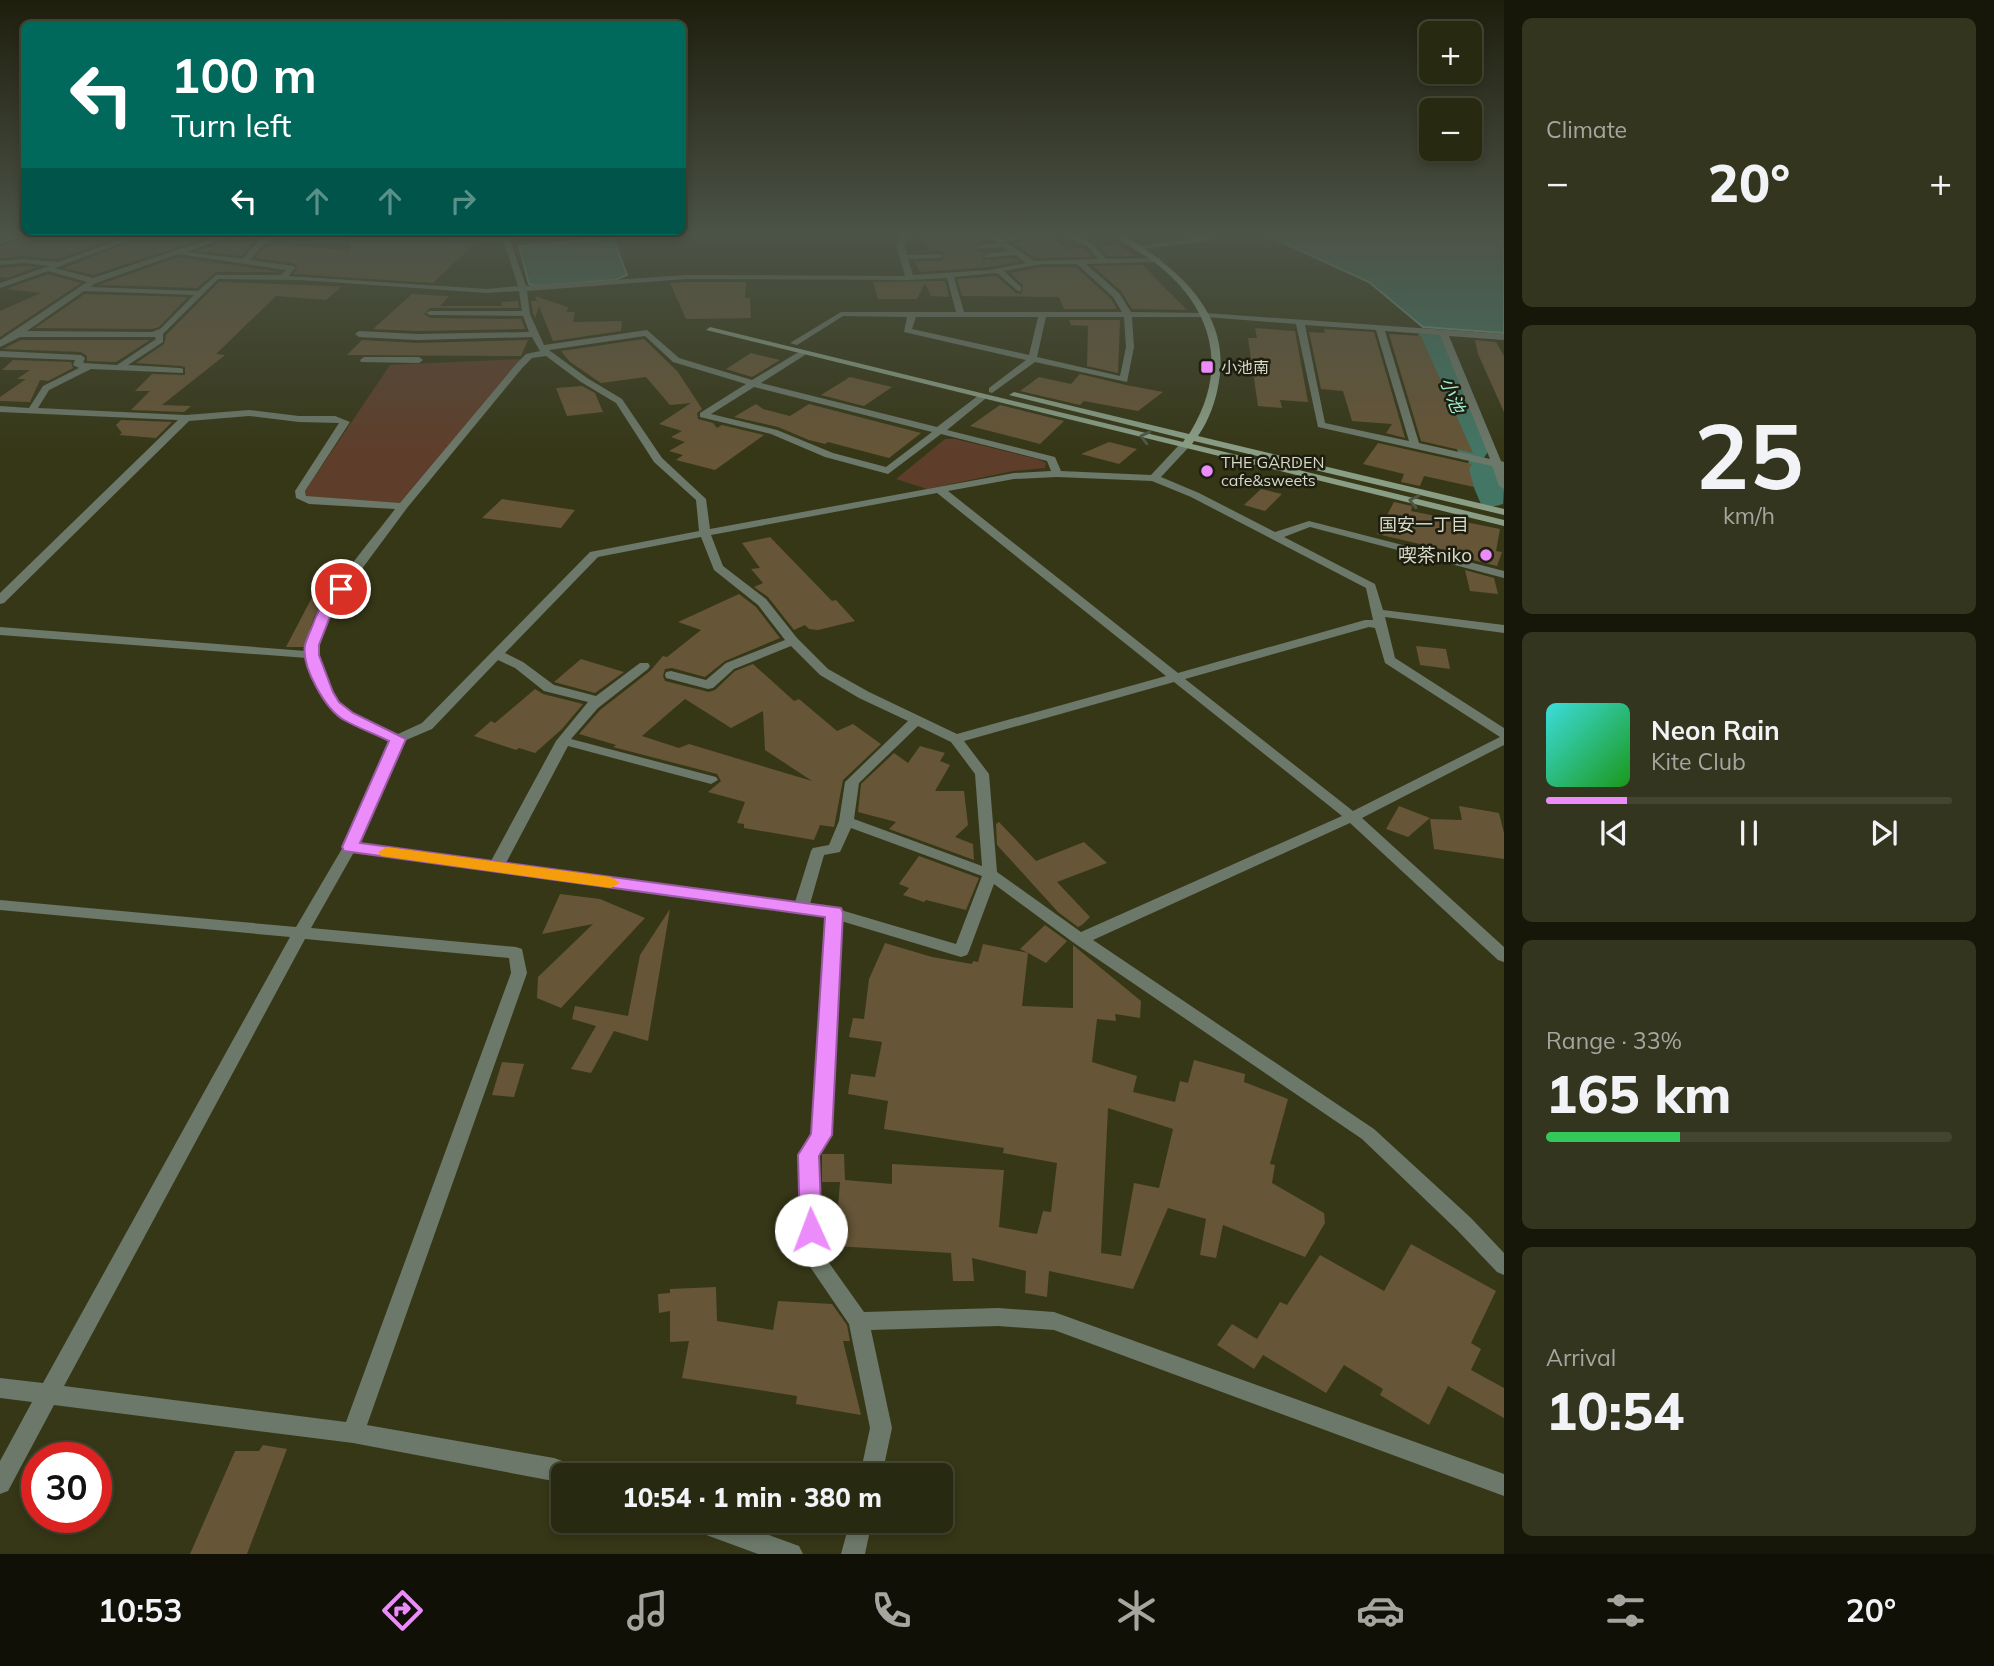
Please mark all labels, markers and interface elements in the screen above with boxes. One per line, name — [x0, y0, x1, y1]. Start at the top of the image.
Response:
map controls — [1419, 21, 1482, 161]
button: + — [1419, 21, 1482, 84]
text: 100 m — [171, 44, 317, 105]
icon: left — [56, 49, 147, 140]
button: − — [1419, 98, 1482, 161]
text: Turn left — [171, 105, 291, 145]
text: Climate — [1546, 115, 1627, 144]
text: 20° — [1708, 150, 1790, 215]
text: − — [1546, 158, 1569, 206]
text: + — [1929, 158, 1952, 206]
icon: left — [225, 182, 263, 220]
icon: ahead — [298, 182, 336, 220]
icon: ahead — [371, 182, 409, 220]
icon: right — [444, 182, 482, 220]
place label: 小池南 — [1221, 357, 1269, 377]
marker: 小池南 — [1199, 359, 1215, 375]
water label: 小池 — [1435, 374, 1470, 418]
text: 25 — [1694, 398, 1804, 512]
one-way arrow — [1139, 431, 1151, 445]
place label: THE GARDEN cafe&sweets — [1221, 452, 1324, 490]
marker: THE GARDEN cafe&sweets — [1199, 463, 1215, 479]
one-way arrow — [1408, 495, 1420, 510]
text: km/h — [1723, 501, 1775, 530]
district label: 国安一丁目 — [1379, 513, 1469, 536]
place label: 喫茶niko — [1398, 543, 1472, 567]
marker: 喫茶niko — [1478, 547, 1494, 563]
pin — [311, 559, 371, 619]
icon: arrive — [322, 570, 360, 608]
text: Neon Rain — [1651, 714, 1780, 747]
text: Kite Club — [1651, 747, 1746, 776]
icon: previous — [1595, 814, 1633, 852]
icon: pause — [1730, 814, 1768, 852]
icon: next — [1865, 814, 1903, 852]
text: Range · 33% — [1546, 1026, 1682, 1055]
text: 165 km — [1546, 1061, 1731, 1126]
position arrow — [774, 1193, 848, 1267]
text: Arrival — [1546, 1343, 1616, 1372]
text: 10:54 — [1546, 1378, 1684, 1443]
speed limit sign: 30 — [21, 1442, 112, 1533]
text: 10:54 · 1 min · 380 m — [622, 1481, 882, 1514]
icon: directions — [378, 1586, 427, 1635]
icon: music — [623, 1586, 672, 1635]
icon: phone — [867, 1586, 916, 1635]
icon: climate — [1112, 1586, 1161, 1635]
icon: car — [1356, 1586, 1405, 1635]
icon: filters — [1601, 1586, 1650, 1635]
text: 10:53 — [98, 1590, 183, 1630]
text: 20° — [1846, 1590, 1896, 1630]

